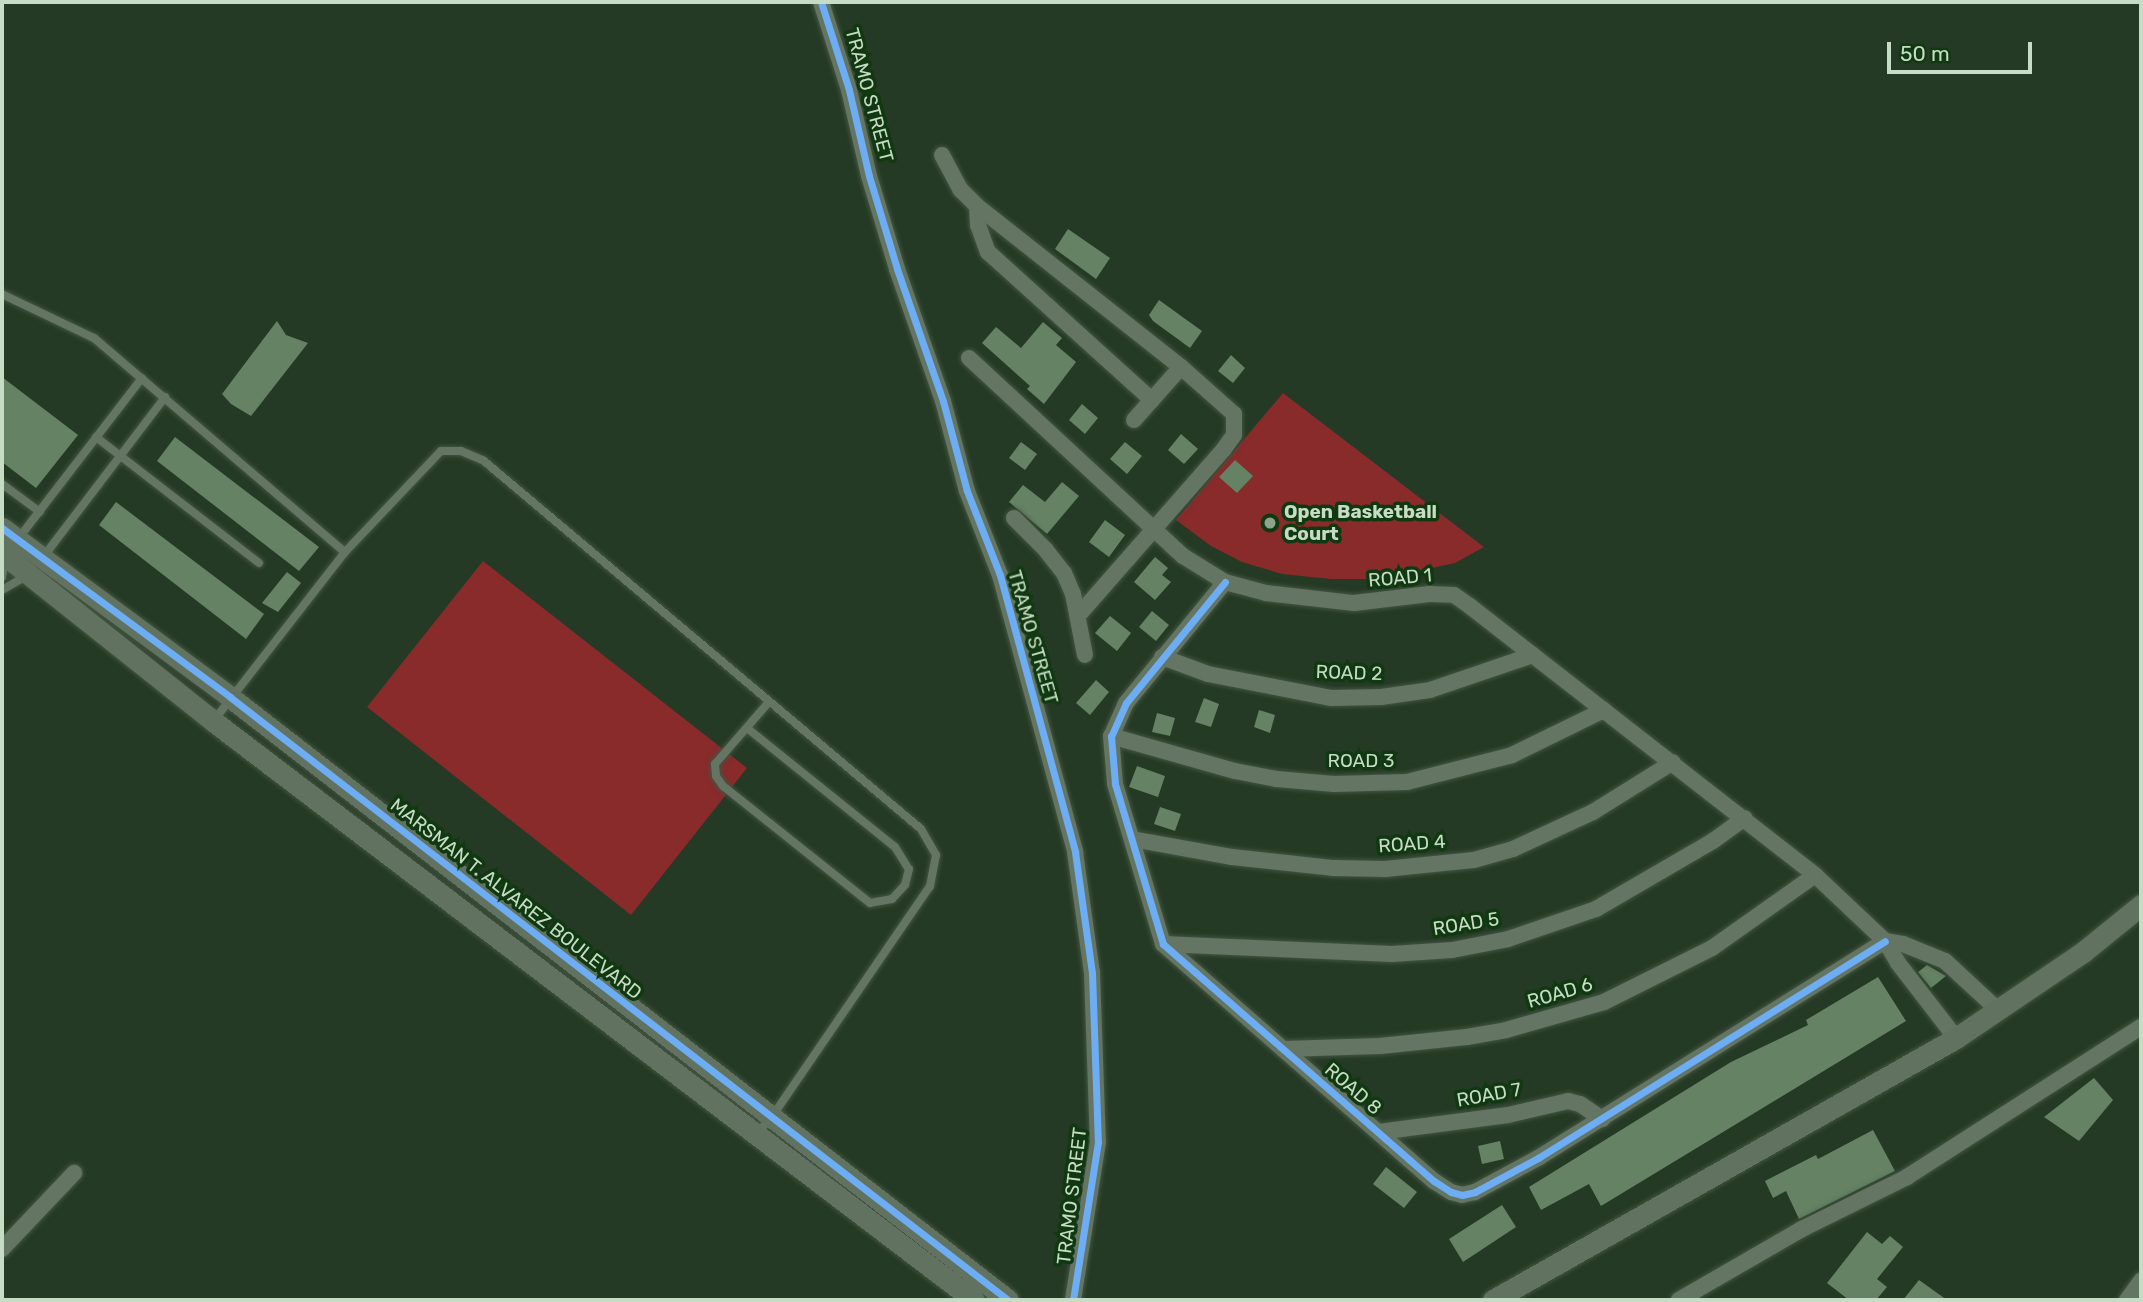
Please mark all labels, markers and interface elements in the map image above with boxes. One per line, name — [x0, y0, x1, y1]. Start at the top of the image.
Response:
street label: TRAMO STREET — [840, 25, 898, 165]
scale bar — [1891, 28, 2036, 72]
text: 50 m — [1900, 41, 1950, 66]
place label: Open Basketball Court — [1284, 501, 1437, 545]
marker: Open Basketball Court — [1262, 515, 1278, 531]
street label: ROAD 1 — [1367, 564, 1433, 592]
street label: TRAMO STREET — [1003, 568, 1063, 706]
street label: ROAD 2 — [1315, 660, 1383, 686]
street label: ROAD 3 — [1328, 750, 1394, 772]
street label: MARSMAN T. ALVAREZ BOULEVARD — [385, 793, 647, 1005]
street label: ROAD 4 — [1378, 830, 1446, 858]
street label: ROAD 5 — [1431, 908, 1501, 940]
street label: ROAD 6 — [1525, 973, 1595, 1013]
street label: ROAD 8 — [1320, 1058, 1386, 1120]
street label: ROAD 7 — [1455, 1078, 1523, 1112]
street label: TRAMO STREET — [1052, 1126, 1092, 1266]

